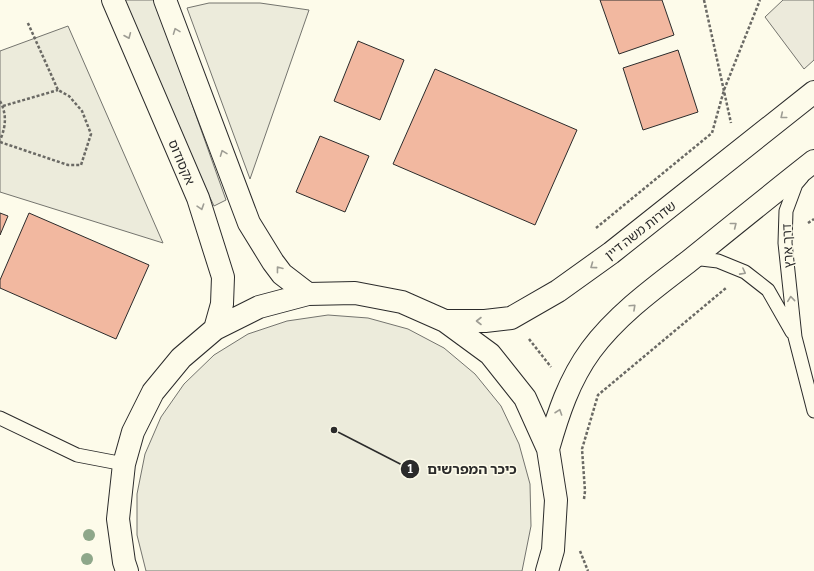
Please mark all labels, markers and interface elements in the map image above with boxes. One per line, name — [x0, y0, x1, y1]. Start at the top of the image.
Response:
one-way arrow — [173, 28, 181, 35]
one-way arrow — [123, 32, 131, 40]
one-way arrow — [781, 112, 788, 119]
street label: אקסודוס — [165, 137, 198, 187]
one-way arrow — [219, 149, 227, 156]
street label: שדרות משה דיין — [602, 198, 679, 263]
one-way arrow — [196, 204, 205, 211]
one-way arrow — [729, 223, 736, 230]
street label: דרך ארץ — [779, 223, 796, 269]
one-way arrow — [591, 261, 598, 268]
one-way arrow — [276, 267, 283, 274]
one-way arrow — [739, 267, 746, 275]
one-way arrow — [787, 296, 796, 302]
one-way arrow — [628, 304, 636, 312]
one-way arrow — [476, 317, 482, 325]
one-way arrow — [555, 409, 563, 416]
callout: כיכר המפרשים — [400, 456, 525, 482]
text: כיכר המפרשים — [427, 461, 517, 478]
text: 1 — [407, 462, 413, 476]

